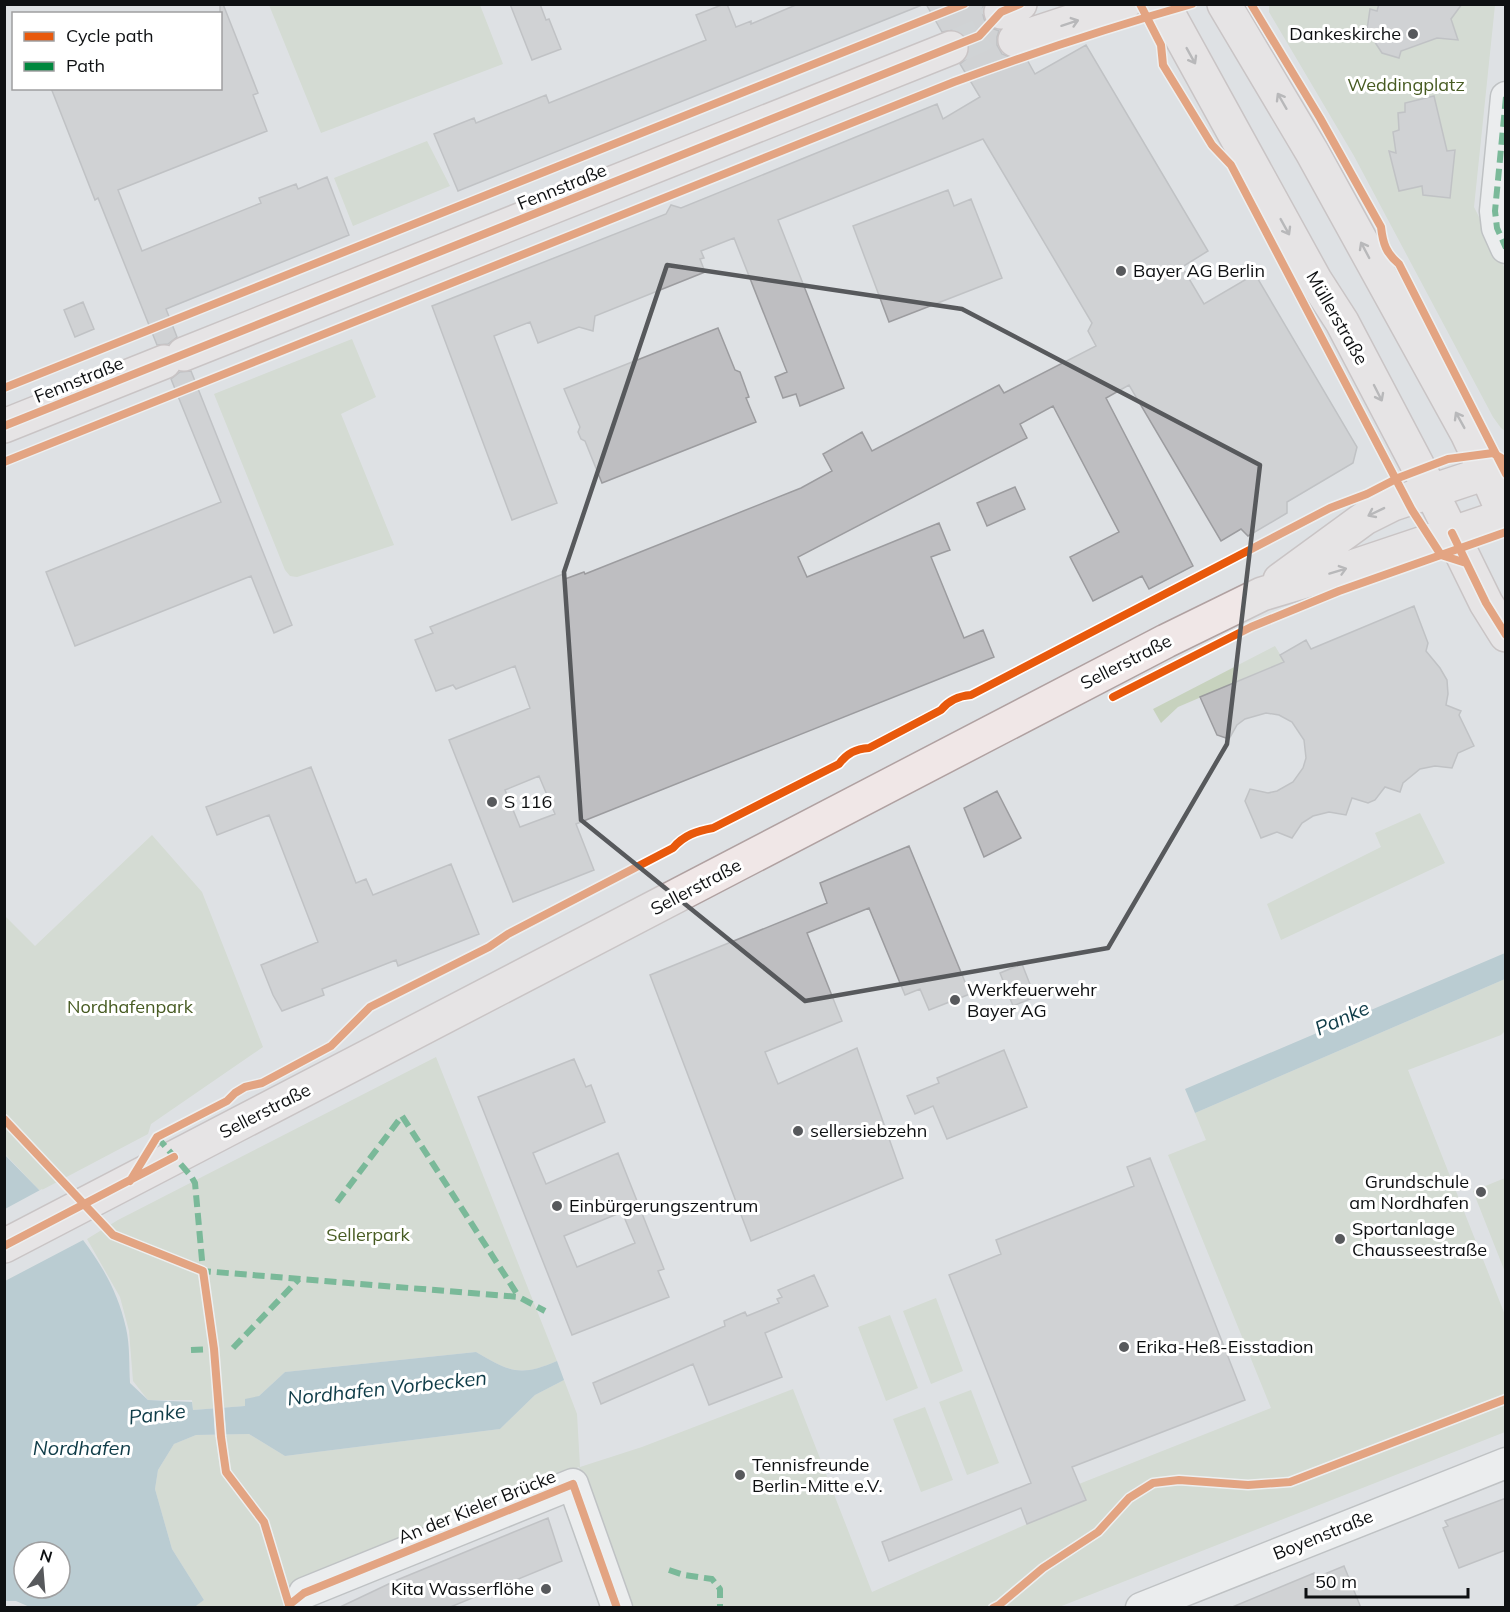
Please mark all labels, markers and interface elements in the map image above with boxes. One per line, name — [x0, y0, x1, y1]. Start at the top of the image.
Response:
legend — [12, 12, 222, 90]
one-way arrow — [1060, 16, 1079, 27]
place label: Dankeskirche — [1289, 22, 1401, 45]
text: Cycle path — [66, 24, 153, 47]
marker: Dankeskirche — [1406, 27, 1420, 41]
one-way arrow — [1185, 47, 1197, 64]
text: Path — [66, 54, 105, 77]
park label: Weddingplatz — [1347, 73, 1465, 96]
one-way arrow — [1276, 93, 1288, 110]
street label: Fennstraße — [514, 158, 610, 215]
one-way arrow — [1280, 217, 1291, 235]
one-way arrow — [1359, 242, 1370, 260]
place label: Bayer AG Berlin — [1133, 259, 1265, 282]
marker: Bayer AG Berlin — [1114, 264, 1128, 278]
street label: Müllerstraße — [1301, 267, 1373, 369]
street label: Fennstraße — [31, 351, 127, 408]
one-way arrow — [1373, 383, 1385, 401]
one-way arrow — [1454, 412, 1465, 430]
one-way arrow — [1368, 507, 1386, 519]
one-way arrow — [1328, 565, 1347, 576]
street label: Sellerstraße — [1076, 629, 1175, 694]
place label: S 116 — [504, 790, 552, 813]
marker: S 116 — [485, 795, 499, 809]
street label: Sellerstraße — [646, 853, 745, 920]
place label: Werkfeuerwehr Bayer AG — [967, 978, 1097, 1022]
marker: Werkfeuerwehr Bayer AG — [948, 993, 962, 1007]
water label: Panke — [1311, 994, 1373, 1041]
park label: Nordhafenpark — [67, 995, 194, 1018]
street label: Sellerstraße — [215, 1078, 314, 1143]
place label: sellersiebzehn — [810, 1119, 927, 1142]
marker: sellersiebzehn — [791, 1124, 805, 1138]
place label: Grundschule am Nordhafen — [1349, 1170, 1469, 1214]
marker: Grundschule am Nordhafen — [1474, 1185, 1488, 1199]
place label: Einbürgerungszentrum — [569, 1194, 758, 1217]
marker: Einbürgerungszentrum — [550, 1199, 564, 1213]
place label: Sportanlage Chausseestraße — [1352, 1217, 1487, 1261]
park label: Sellerpark — [326, 1223, 410, 1246]
marker: Sportanlage Chausseestraße — [1333, 1232, 1347, 1246]
place label: Erika-Heß-Eisstadion — [1136, 1335, 1313, 1358]
marker: Erika-Heß-Eisstadion — [1117, 1340, 1131, 1354]
water label: Nordhafen Vorbecken — [286, 1365, 488, 1410]
water label: Panke — [127, 1398, 187, 1429]
water label: Nordhafen — [33, 1435, 131, 1460]
place label: Tennisfreunde Berlin-Mitte e.V. — [752, 1453, 883, 1497]
street label: An der Kieler Brücke — [395, 1464, 559, 1549]
marker: Tennisfreunde Berlin-Mitte e.V. — [733, 1468, 747, 1482]
street label: Boyenstraße — [1269, 1504, 1376, 1565]
north arrow — [12, 1540, 72, 1600]
text: N — [38, 1544, 55, 1567]
scale bar — [1306, 1561, 1468, 1599]
text: 50 m — [1315, 1570, 1357, 1593]
place label: Kita Wasserflöhe — [391, 1577, 534, 1600]
marker: Kita Wasserflöhe — [539, 1582, 553, 1596]

